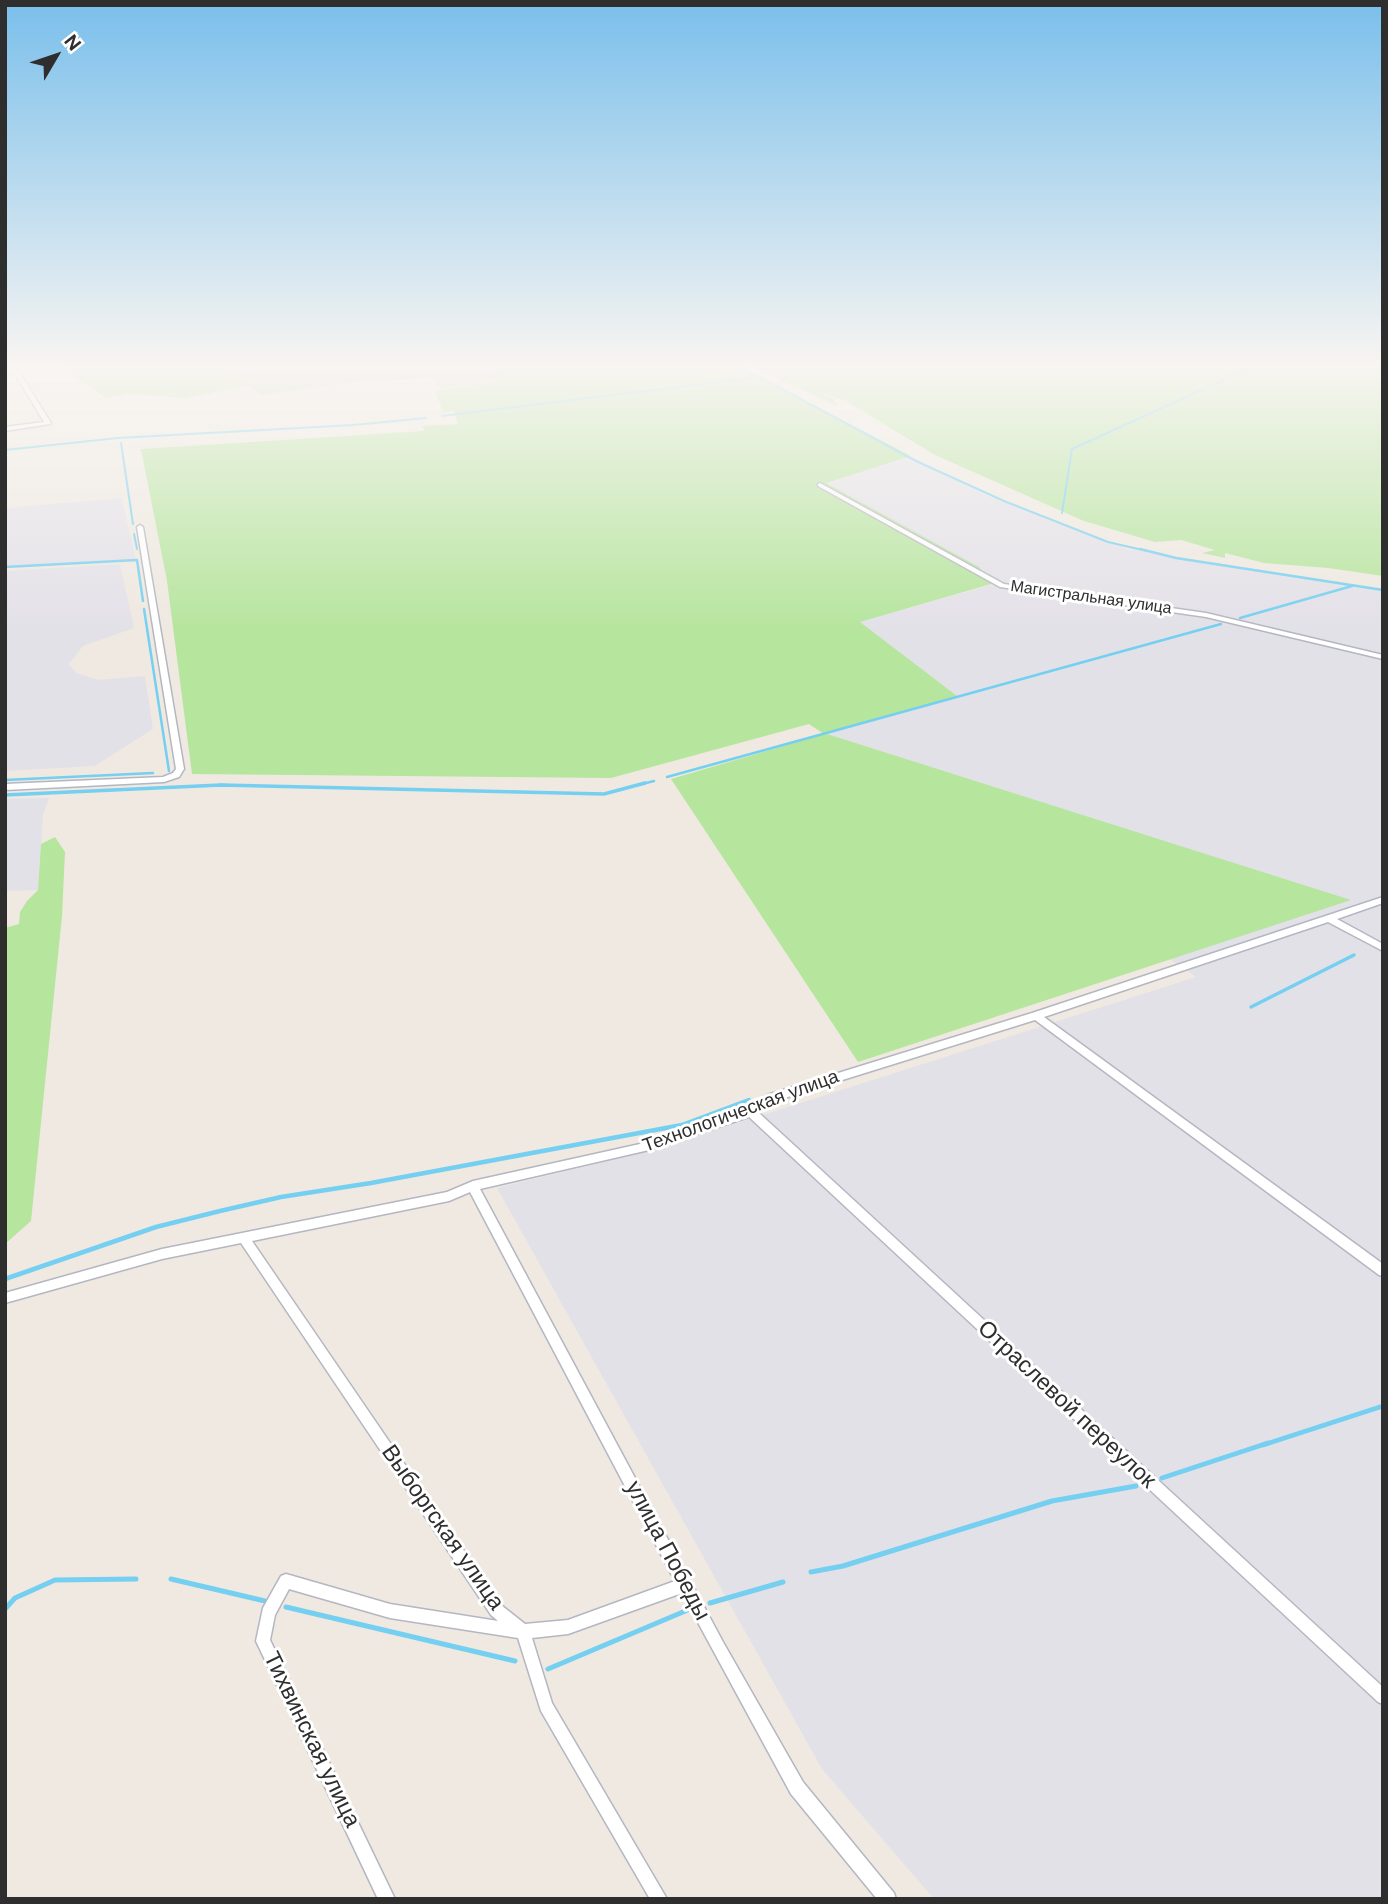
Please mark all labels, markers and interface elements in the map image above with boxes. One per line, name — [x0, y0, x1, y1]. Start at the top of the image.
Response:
north arrow — [21, 21, 91, 91]
text: N — [59, 29, 87, 56]
street label: Магистральная улица — [1009, 577, 1173, 619]
street label: Технологическая улица — [640, 1066, 842, 1158]
street label: Отраслевой переулок — [971, 1315, 1161, 1495]
street label: Выборгская улица — [375, 1440, 509, 1616]
street label: улица Победы — [619, 1477, 715, 1625]
street label: Тихвинская улица — [257, 1648, 365, 1832]

